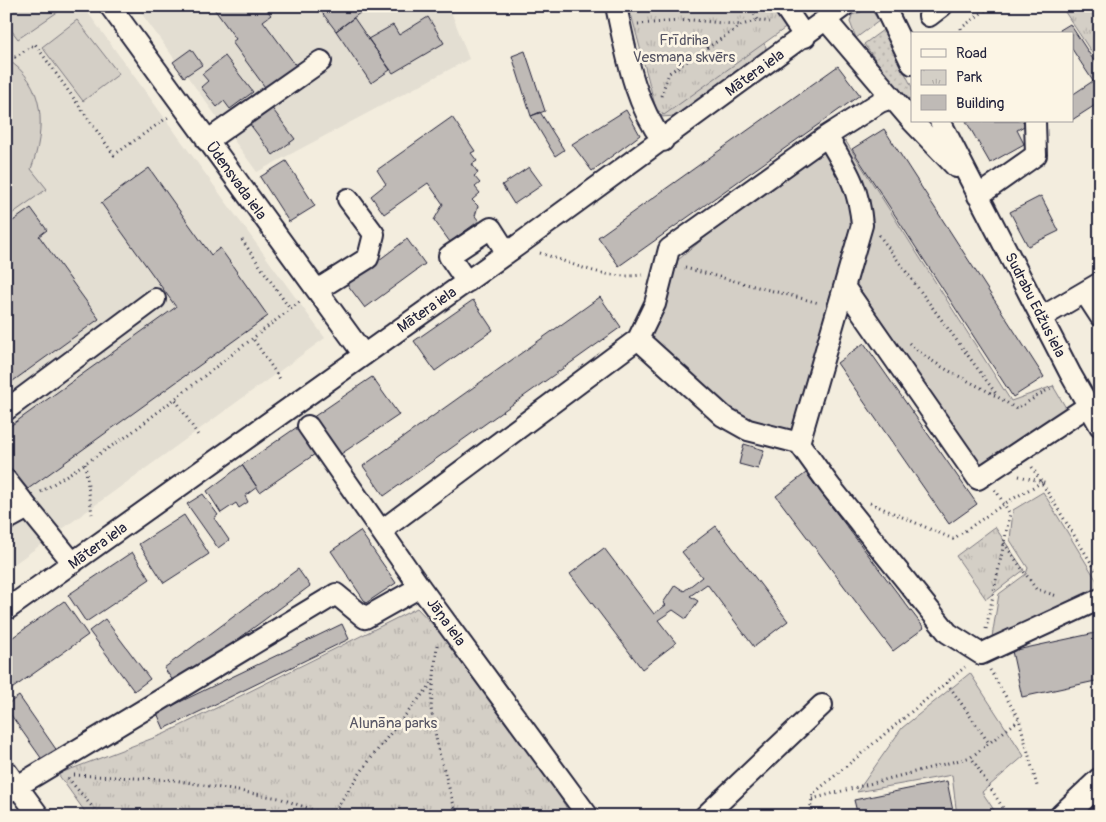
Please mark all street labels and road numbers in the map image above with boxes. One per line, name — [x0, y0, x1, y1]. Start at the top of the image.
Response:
street label: Mātera iela — [722, 45, 788, 101]
street label: Ūdensvada iela — [201, 138, 271, 224]
street label: Sudrabu Edžus iela — [1000, 249, 1070, 361]
street label: Mātera iela — [394, 283, 460, 337]
street label: Mātera iela — [65, 518, 131, 574]
street label: Jāņa iela — [422, 594, 470, 650]

